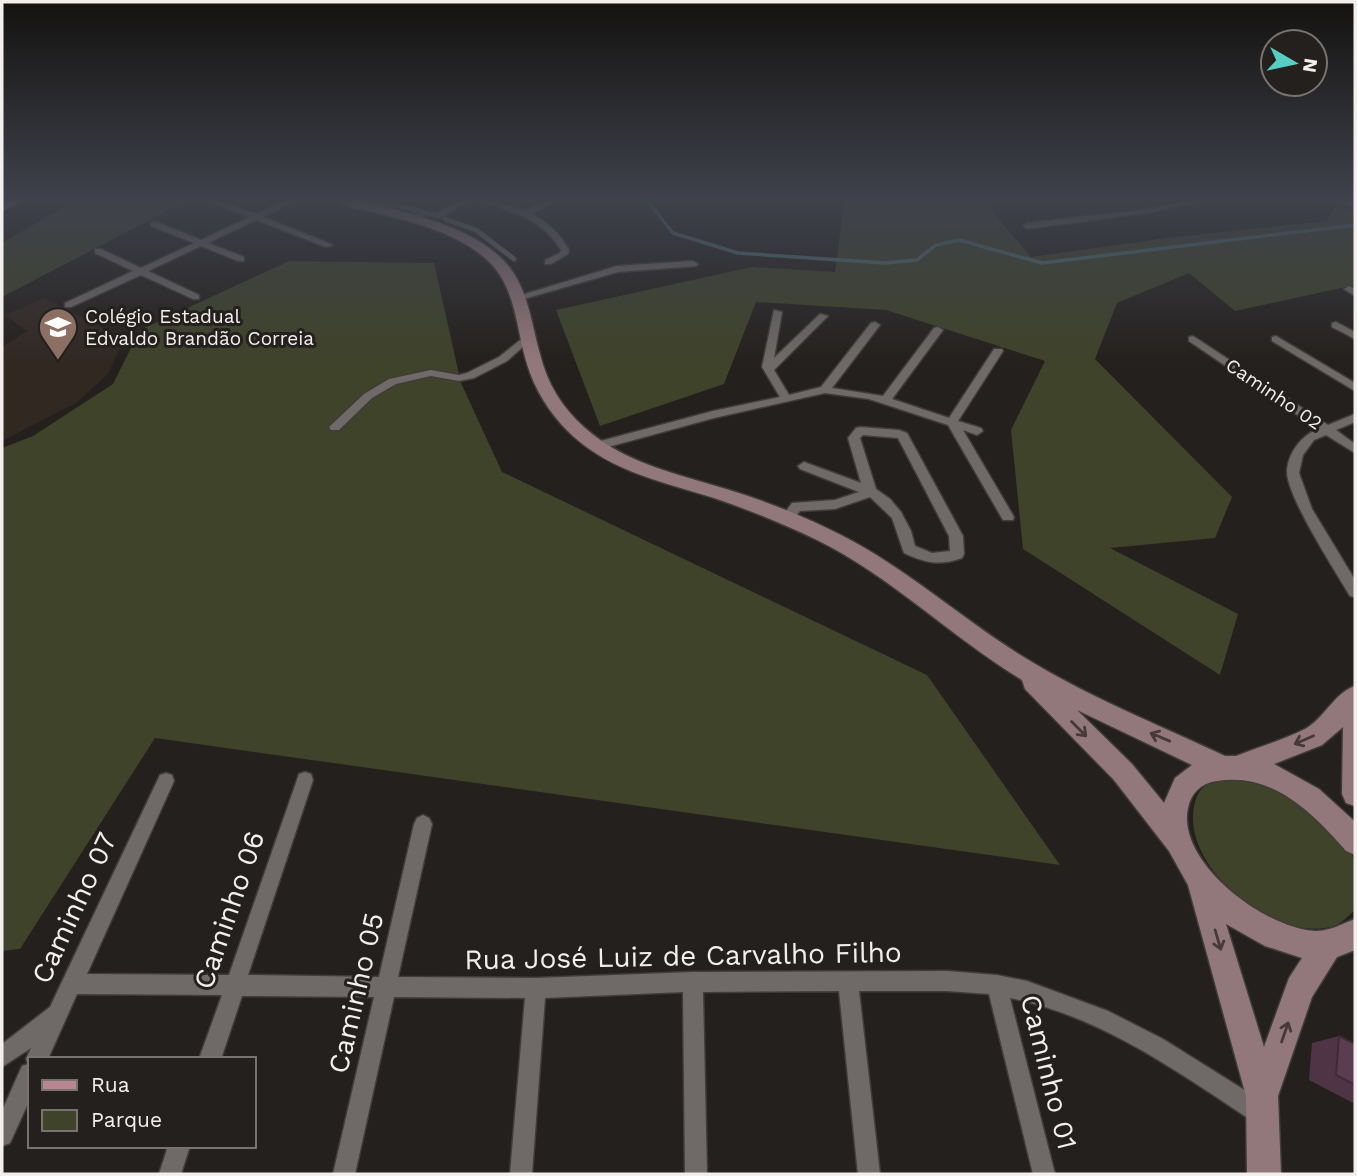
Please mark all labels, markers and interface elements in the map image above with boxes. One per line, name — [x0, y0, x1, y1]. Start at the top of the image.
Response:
north arrow — [1259, 28, 1329, 98]
text: N — [1298, 57, 1323, 74]
place label: Colégio Estadual Edvaldo Brandão Correia — [85, 305, 314, 350]
school or university icon: Colégio Estadual Edvaldo Brandão Correia — [37, 306, 79, 361]
street label: Caminho 02 — [1221, 353, 1327, 435]
one-way arrow — [1071, 720, 1088, 737]
one-way arrow — [1150, 730, 1171, 743]
one-way arrow — [1294, 734, 1316, 747]
street label: Caminho 07 — [25, 827, 123, 989]
street label: Caminho 06 — [187, 827, 271, 993]
street label: Caminho 05 — [321, 909, 391, 1077]
one-way arrow — [1213, 929, 1226, 951]
street label: Rua José Luiz de Carvalho Filho — [464, 936, 902, 976]
street label: Caminho 01 — [1014, 991, 1084, 1153]
one-way arrow — [1279, 1021, 1292, 1043]
legend — [28, 1057, 256, 1148]
text: Rua — [91, 1072, 130, 1097]
text: Parque — [91, 1107, 162, 1132]

